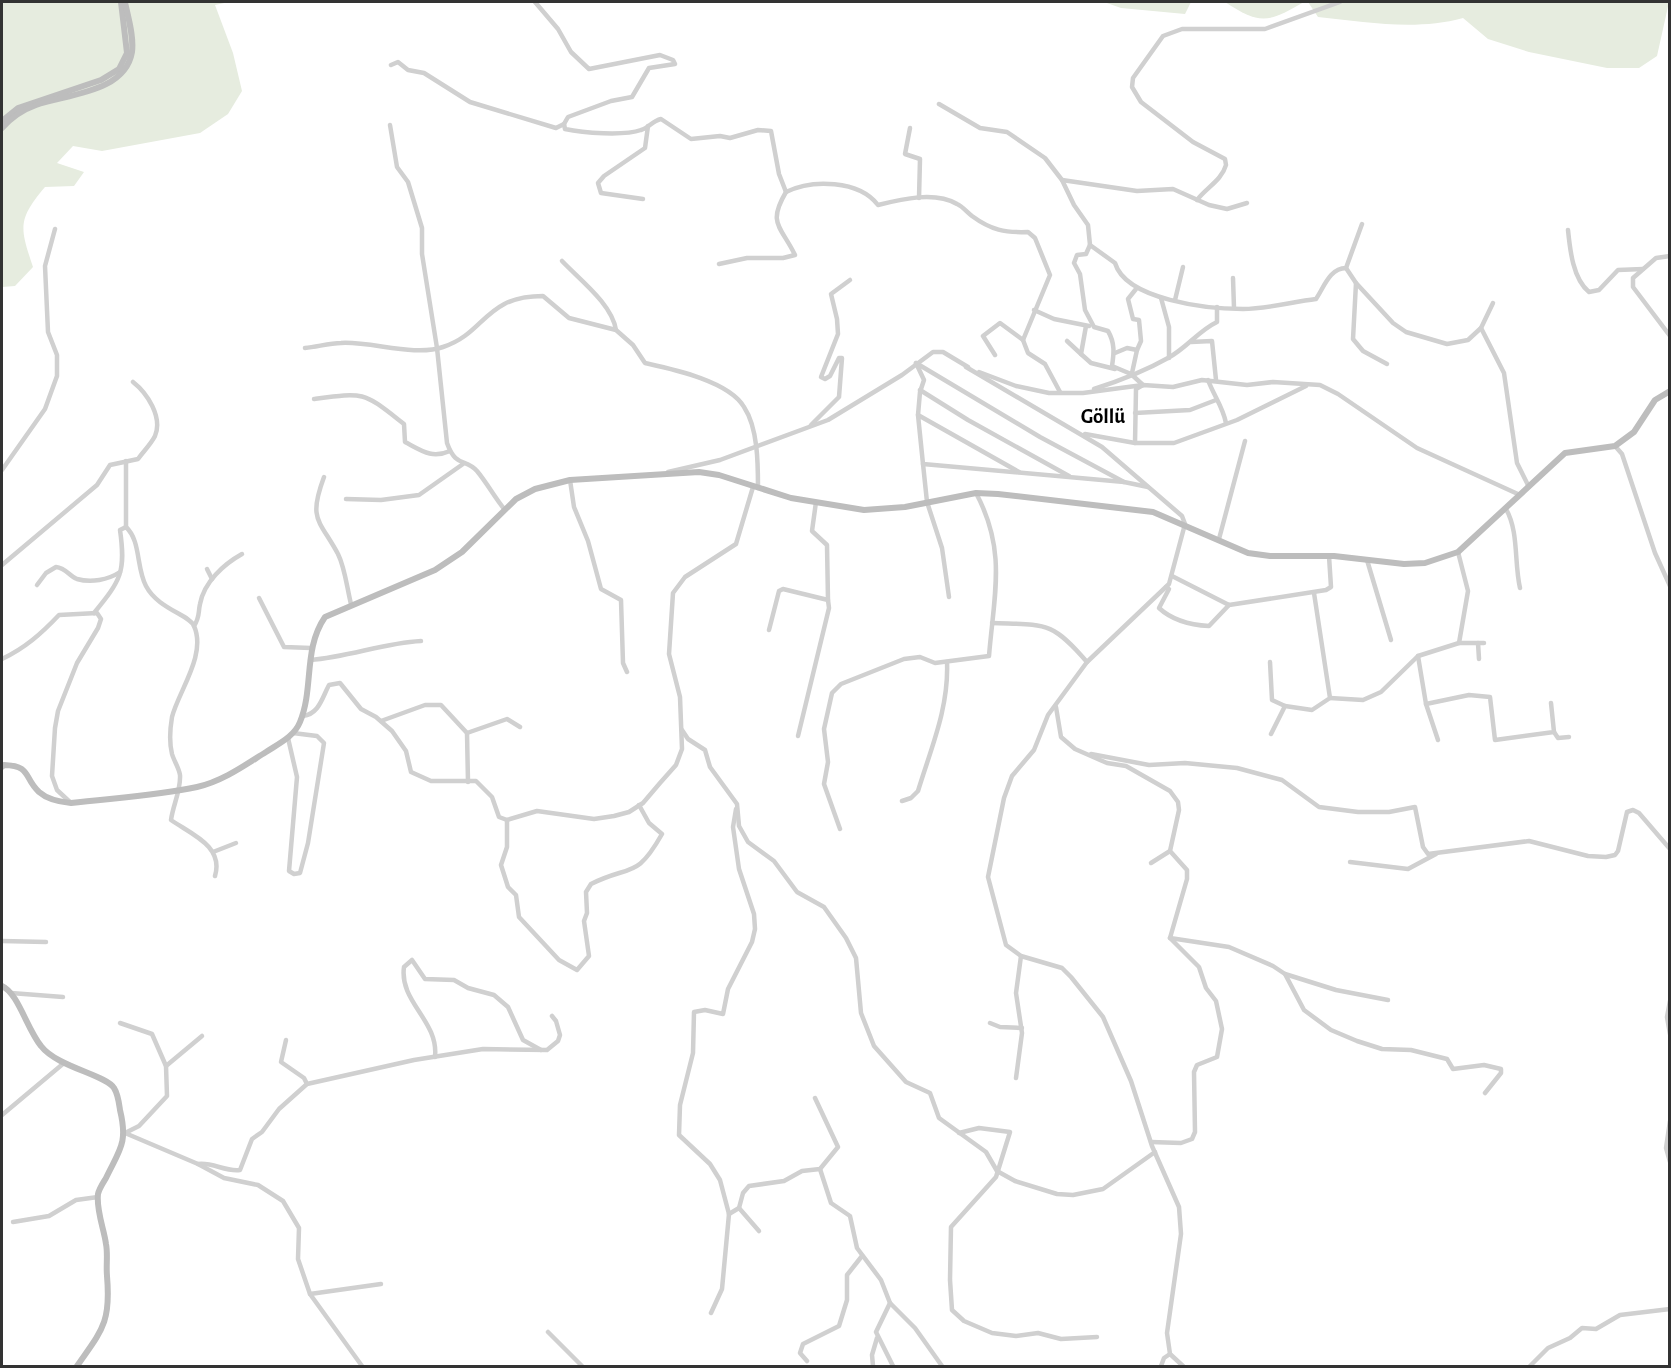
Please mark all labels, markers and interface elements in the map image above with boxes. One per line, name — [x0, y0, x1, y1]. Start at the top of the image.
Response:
district label: Göllü — [1081, 406, 1125, 427]

